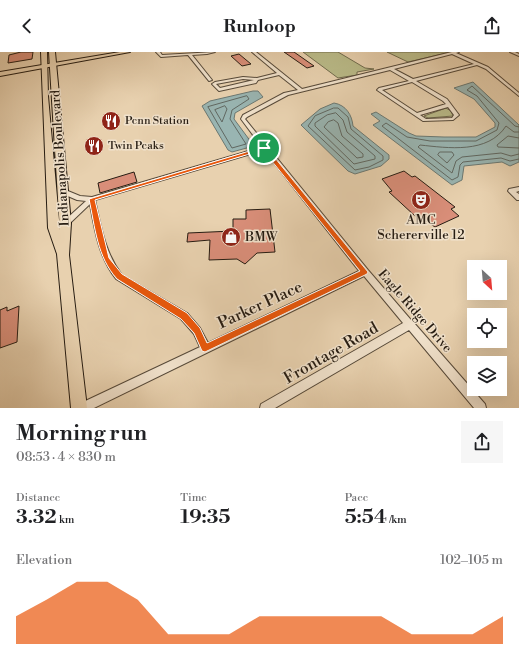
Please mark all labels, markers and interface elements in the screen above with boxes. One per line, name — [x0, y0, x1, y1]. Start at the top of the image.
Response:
icon: back — [16, 15, 38, 37]
text: Runloop — [223, 15, 296, 38]
icon: share — [481, 15, 503, 37]
street label: Indianapolis Boulevard — [47, 89, 73, 227]
restaurant icon: Penn Station — [100, 110, 122, 132]
place label: Penn Station — [125, 114, 189, 128]
pin — [247, 131, 281, 165]
restaurant icon: Twin Peaks — [83, 135, 105, 157]
icon: arrive — [253, 137, 275, 159]
place label: Twin Peaks — [108, 139, 164, 153]
theatre icon: AMC Schererville 12 — [410, 189, 432, 211]
place label: AMC Schererville 12 — [377, 212, 465, 243]
shop icon: BMW — [220, 226, 242, 248]
place label: BMW — [244, 229, 279, 245]
north arrow — [467, 260, 507, 300]
map controls — [467, 260, 507, 396]
street label: Eagle Ridge Drive — [375, 266, 456, 356]
street label: Parker Place — [214, 277, 306, 333]
button: locate — [467, 308, 507, 348]
street label: Frontage Road — [280, 318, 382, 388]
button: layers — [467, 356, 507, 396]
text: Morning run — [16, 420, 147, 447]
button: share — [461, 421, 503, 463]
text: 08:53 · 4 × 830 m — [16, 449, 116, 465]
text: Distance — [16, 491, 60, 505]
text: Time — [180, 491, 207, 505]
text: Pace — [345, 491, 368, 505]
text: 3.32 — [16, 505, 57, 530]
text: 19:35 — [180, 505, 230, 530]
text: 5:54 — [345, 505, 387, 530]
text: km — [57, 513, 74, 527]
text: /km — [387, 513, 407, 527]
text: Elevation — [16, 552, 72, 568]
text: 102–105 m — [440, 552, 503, 568]

